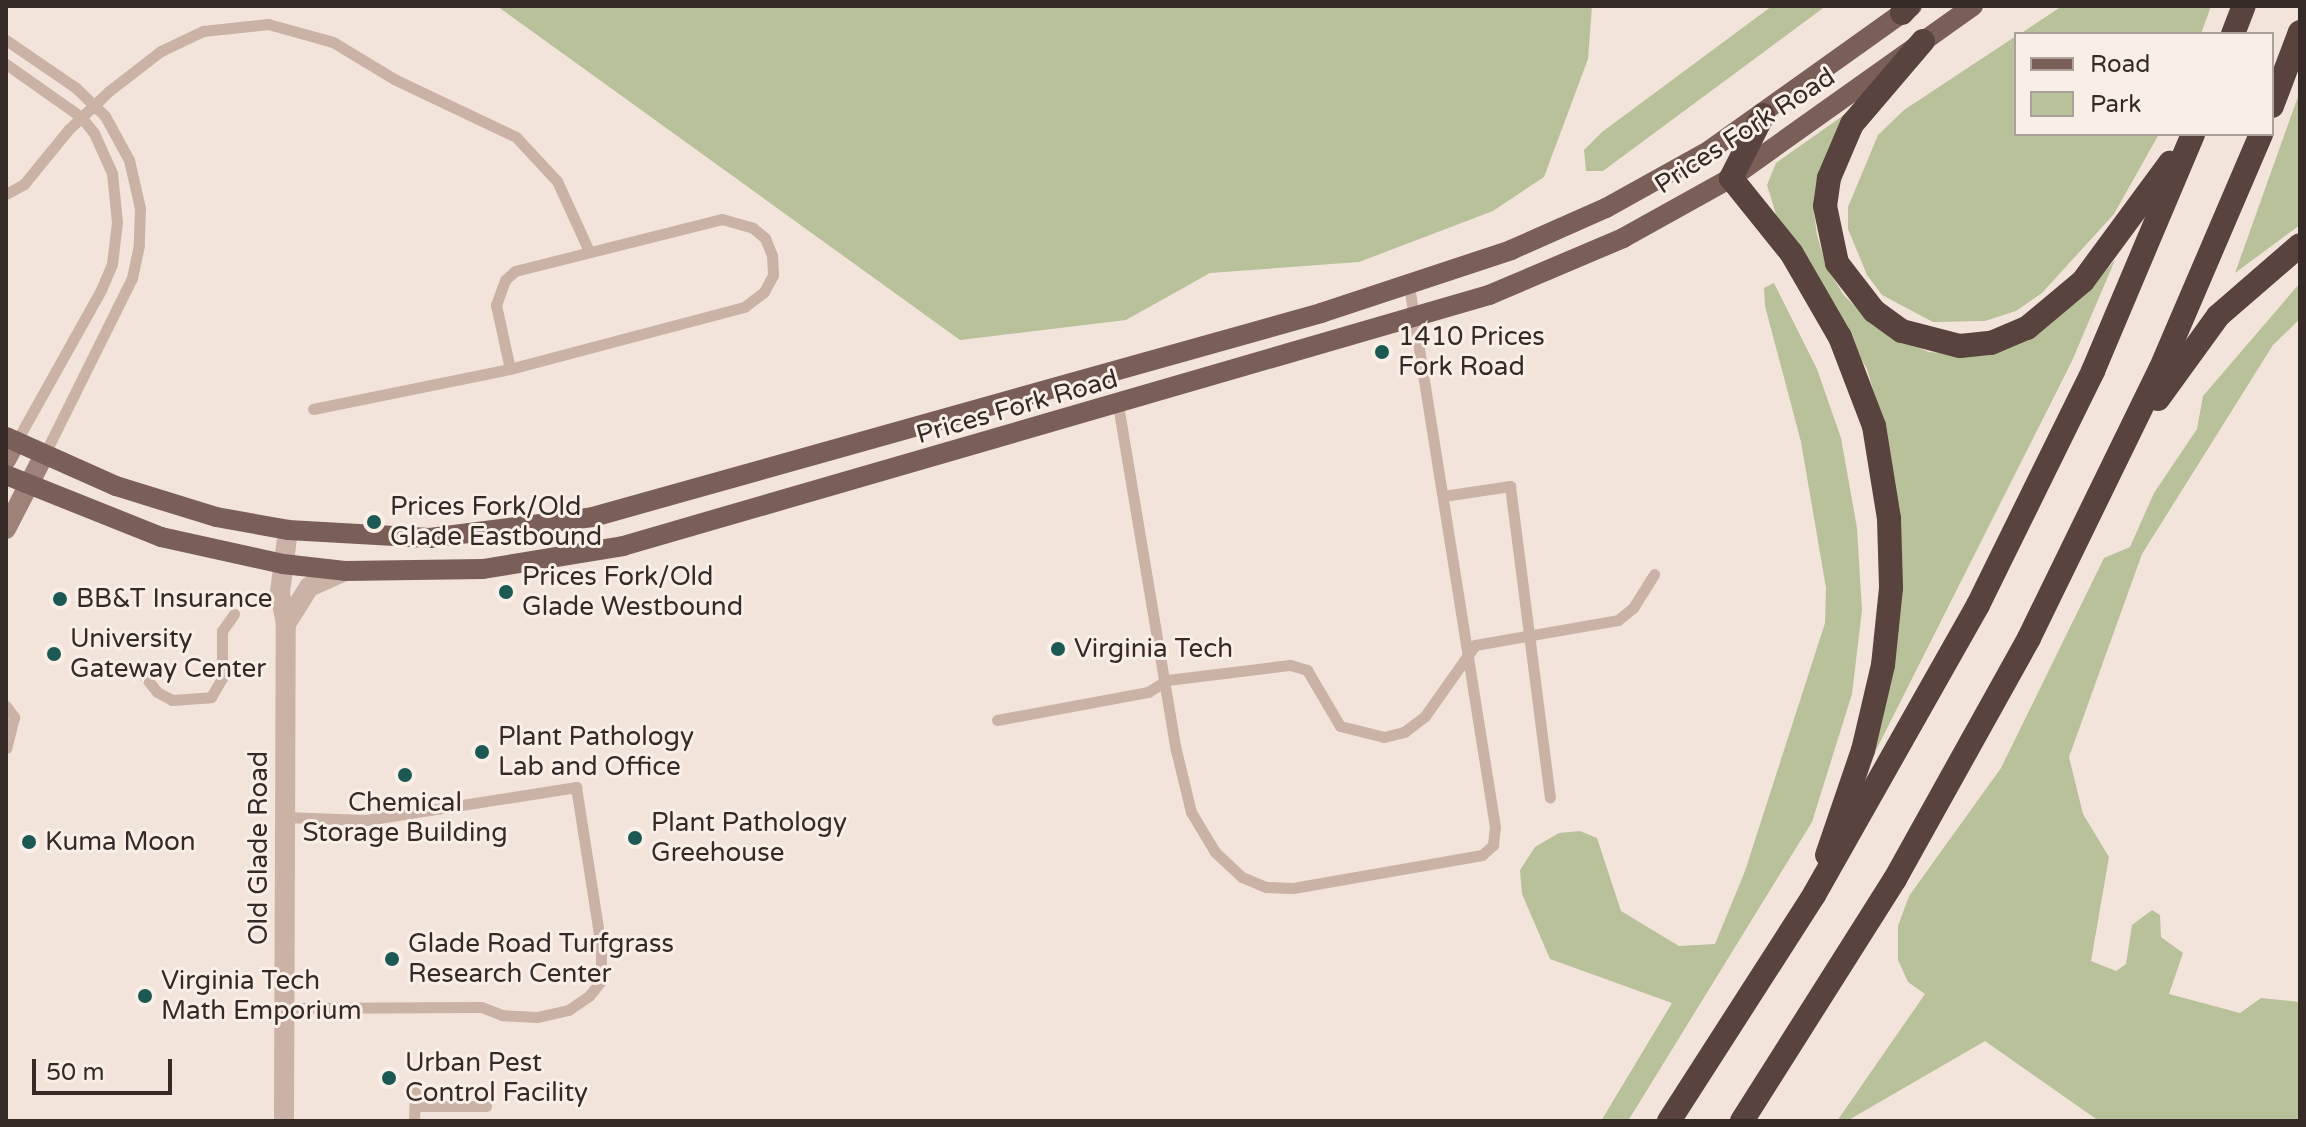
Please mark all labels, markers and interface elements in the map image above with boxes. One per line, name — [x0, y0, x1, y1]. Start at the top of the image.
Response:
legend — [2014, 32, 2274, 136]
text: Road — [2090, 50, 2150, 79]
street label: Prices Fork Road — [1649, 61, 1841, 201]
text: Park — [2090, 90, 2141, 119]
place label: 1410 Prices Fork Road — [1398, 321, 1545, 382]
marker: 1410 Prices Fork Road — [1373, 343, 1391, 361]
street label: Prices Fork Road — [913, 363, 1121, 451]
place label: Prices Fork/Old Glade Eastbound — [390, 491, 602, 552]
marker: Prices Fork/Old Glade Eastbound — [365, 513, 383, 531]
place label: Prices Fork/Old Glade Westbound — [522, 561, 743, 622]
place label: BB&T Insurance — [76, 583, 273, 615]
marker: Prices Fork/Old Glade Westbound — [497, 583, 515, 601]
marker: BB&T Insurance — [51, 590, 69, 608]
place label: University Gateway Center — [70, 623, 266, 684]
place label: Virginia Tech — [1074, 633, 1233, 665]
marker: Virginia Tech — [1049, 640, 1067, 658]
marker: University Gateway Center — [45, 645, 63, 663]
place label: Plant Pathology Lab and Office — [498, 721, 694, 782]
marker: Plant Pathology Lab and Office — [473, 743, 491, 761]
street label: Old Glade Road — [243, 751, 275, 945]
marker: Chemical Storage Building — [396, 766, 414, 784]
place label: Chemical Storage Building — [302, 787, 508, 848]
place label: Plant Pathology Greehouse — [651, 807, 847, 868]
place label: Kuma Moon — [45, 826, 196, 858]
marker: Plant Pathology Greehouse — [626, 829, 644, 847]
marker: Kuma Moon — [20, 833, 38, 851]
place label: Glade Road Turfgrass Research Center — [408, 928, 674, 990]
marker: Glade Road Turfgrass Research Center — [383, 950, 401, 968]
place label: Virginia Tech Math Emporium — [161, 965, 362, 1026]
marker: Virginia Tech Math Emporium — [136, 987, 154, 1005]
scale bar — [36, 1043, 176, 1093]
place label: Urban Pest Control Facility — [405, 1047, 588, 1108]
text: 50 m — [46, 1058, 104, 1087]
marker: Urban Pest Control Facility — [380, 1069, 398, 1087]

